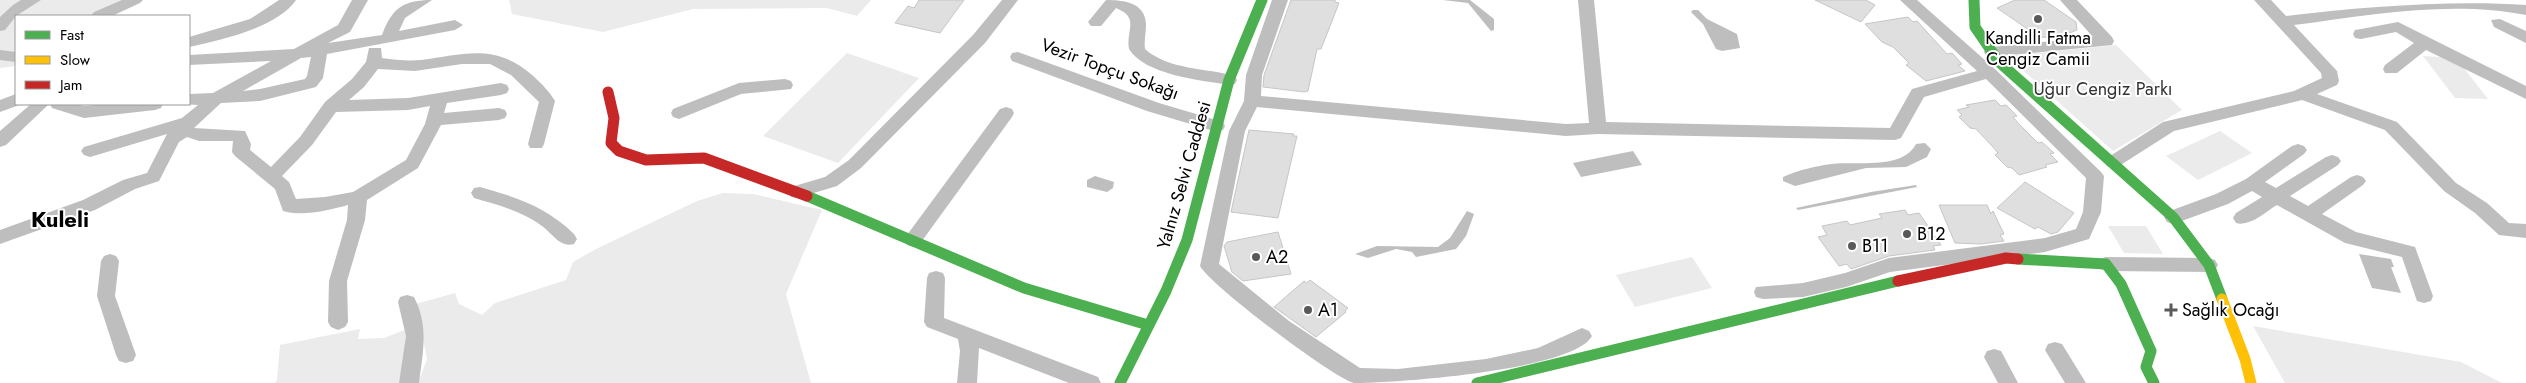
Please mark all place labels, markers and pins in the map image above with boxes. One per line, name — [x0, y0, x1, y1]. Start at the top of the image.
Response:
marker: Kandilli Fatma Cengiz Camii — [2032, 13, 2044, 25]
place label: Kandilli Fatma Cengiz Camii — [1985, 25, 2091, 72]
place label: B12 — [1917, 221, 1945, 247]
marker: B12 — [1901, 228, 1913, 240]
place label: B11 — [1862, 233, 1888, 259]
marker: B11 — [1846, 240, 1858, 252]
place label: A2 — [1266, 244, 1288, 270]
marker: A2 — [1250, 251, 1262, 263]
place label: A1 — [1318, 297, 1338, 323]
place label: Sağlık Ocağı — [2182, 297, 2279, 323]
marker: Sağlık Ocağı — [2164, 303, 2178, 317]
marker: A1 — [1302, 304, 1314, 316]

